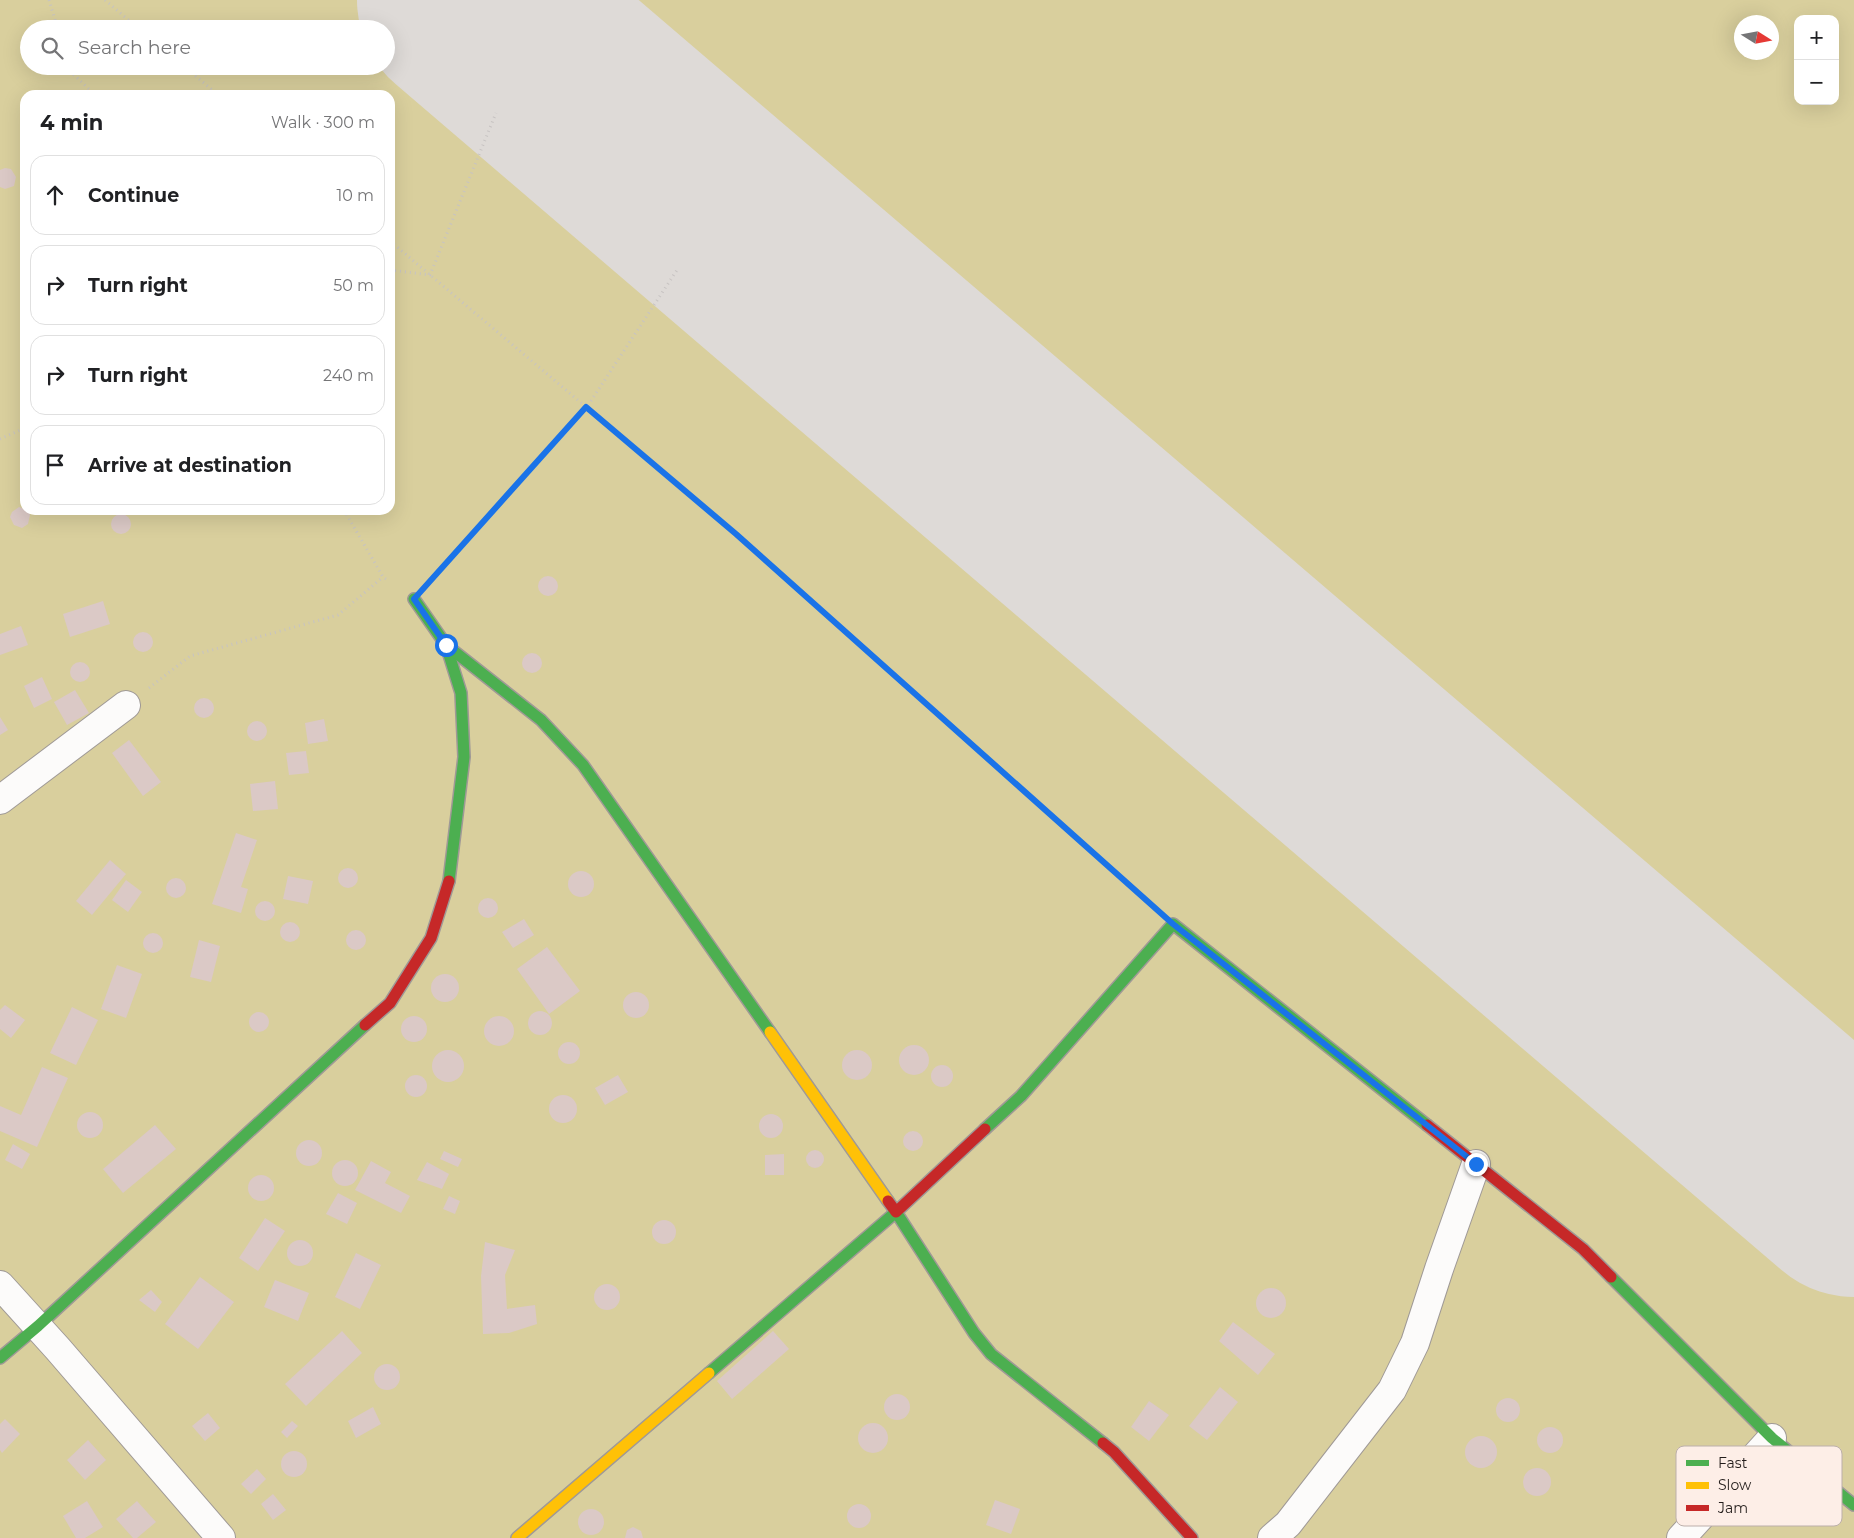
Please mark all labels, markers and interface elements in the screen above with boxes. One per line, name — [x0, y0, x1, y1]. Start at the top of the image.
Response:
north arrow — [1734, 15, 1779, 60]
map controls — [1794, 15, 1839, 105]
button: + — [1794, 15, 1839, 60]
search box — [20, 20, 395, 75]
icon: search — [38, 34, 66, 62]
text: Search here — [78, 36, 191, 59]
button: − — [1794, 60, 1839, 105]
text: 4 min — [40, 110, 103, 135]
text: Walk · 300 m — [271, 113, 375, 132]
icon: ahead — [41, 181, 69, 209]
text: Continue — [88, 184, 179, 207]
text: 10 m — [336, 186, 374, 205]
icon: right — [41, 271, 69, 299]
text: Turn right — [88, 274, 188, 297]
text: 50 m — [333, 276, 374, 295]
icon: right — [41, 361, 69, 389]
text: Turn right — [88, 364, 188, 387]
text: 240 m — [323, 366, 374, 385]
icon: arrive — [41, 451, 69, 479]
text: Arrive at destination — [88, 454, 292, 477]
route start — [435, 634, 458, 657]
route end — [1465, 1153, 1488, 1176]
legend — [1676, 1446, 1842, 1526]
text: Fast — [1718, 1454, 1748, 1472]
text: Slow — [1718, 1476, 1752, 1494]
text: Jam — [1717, 1499, 1748, 1517]

